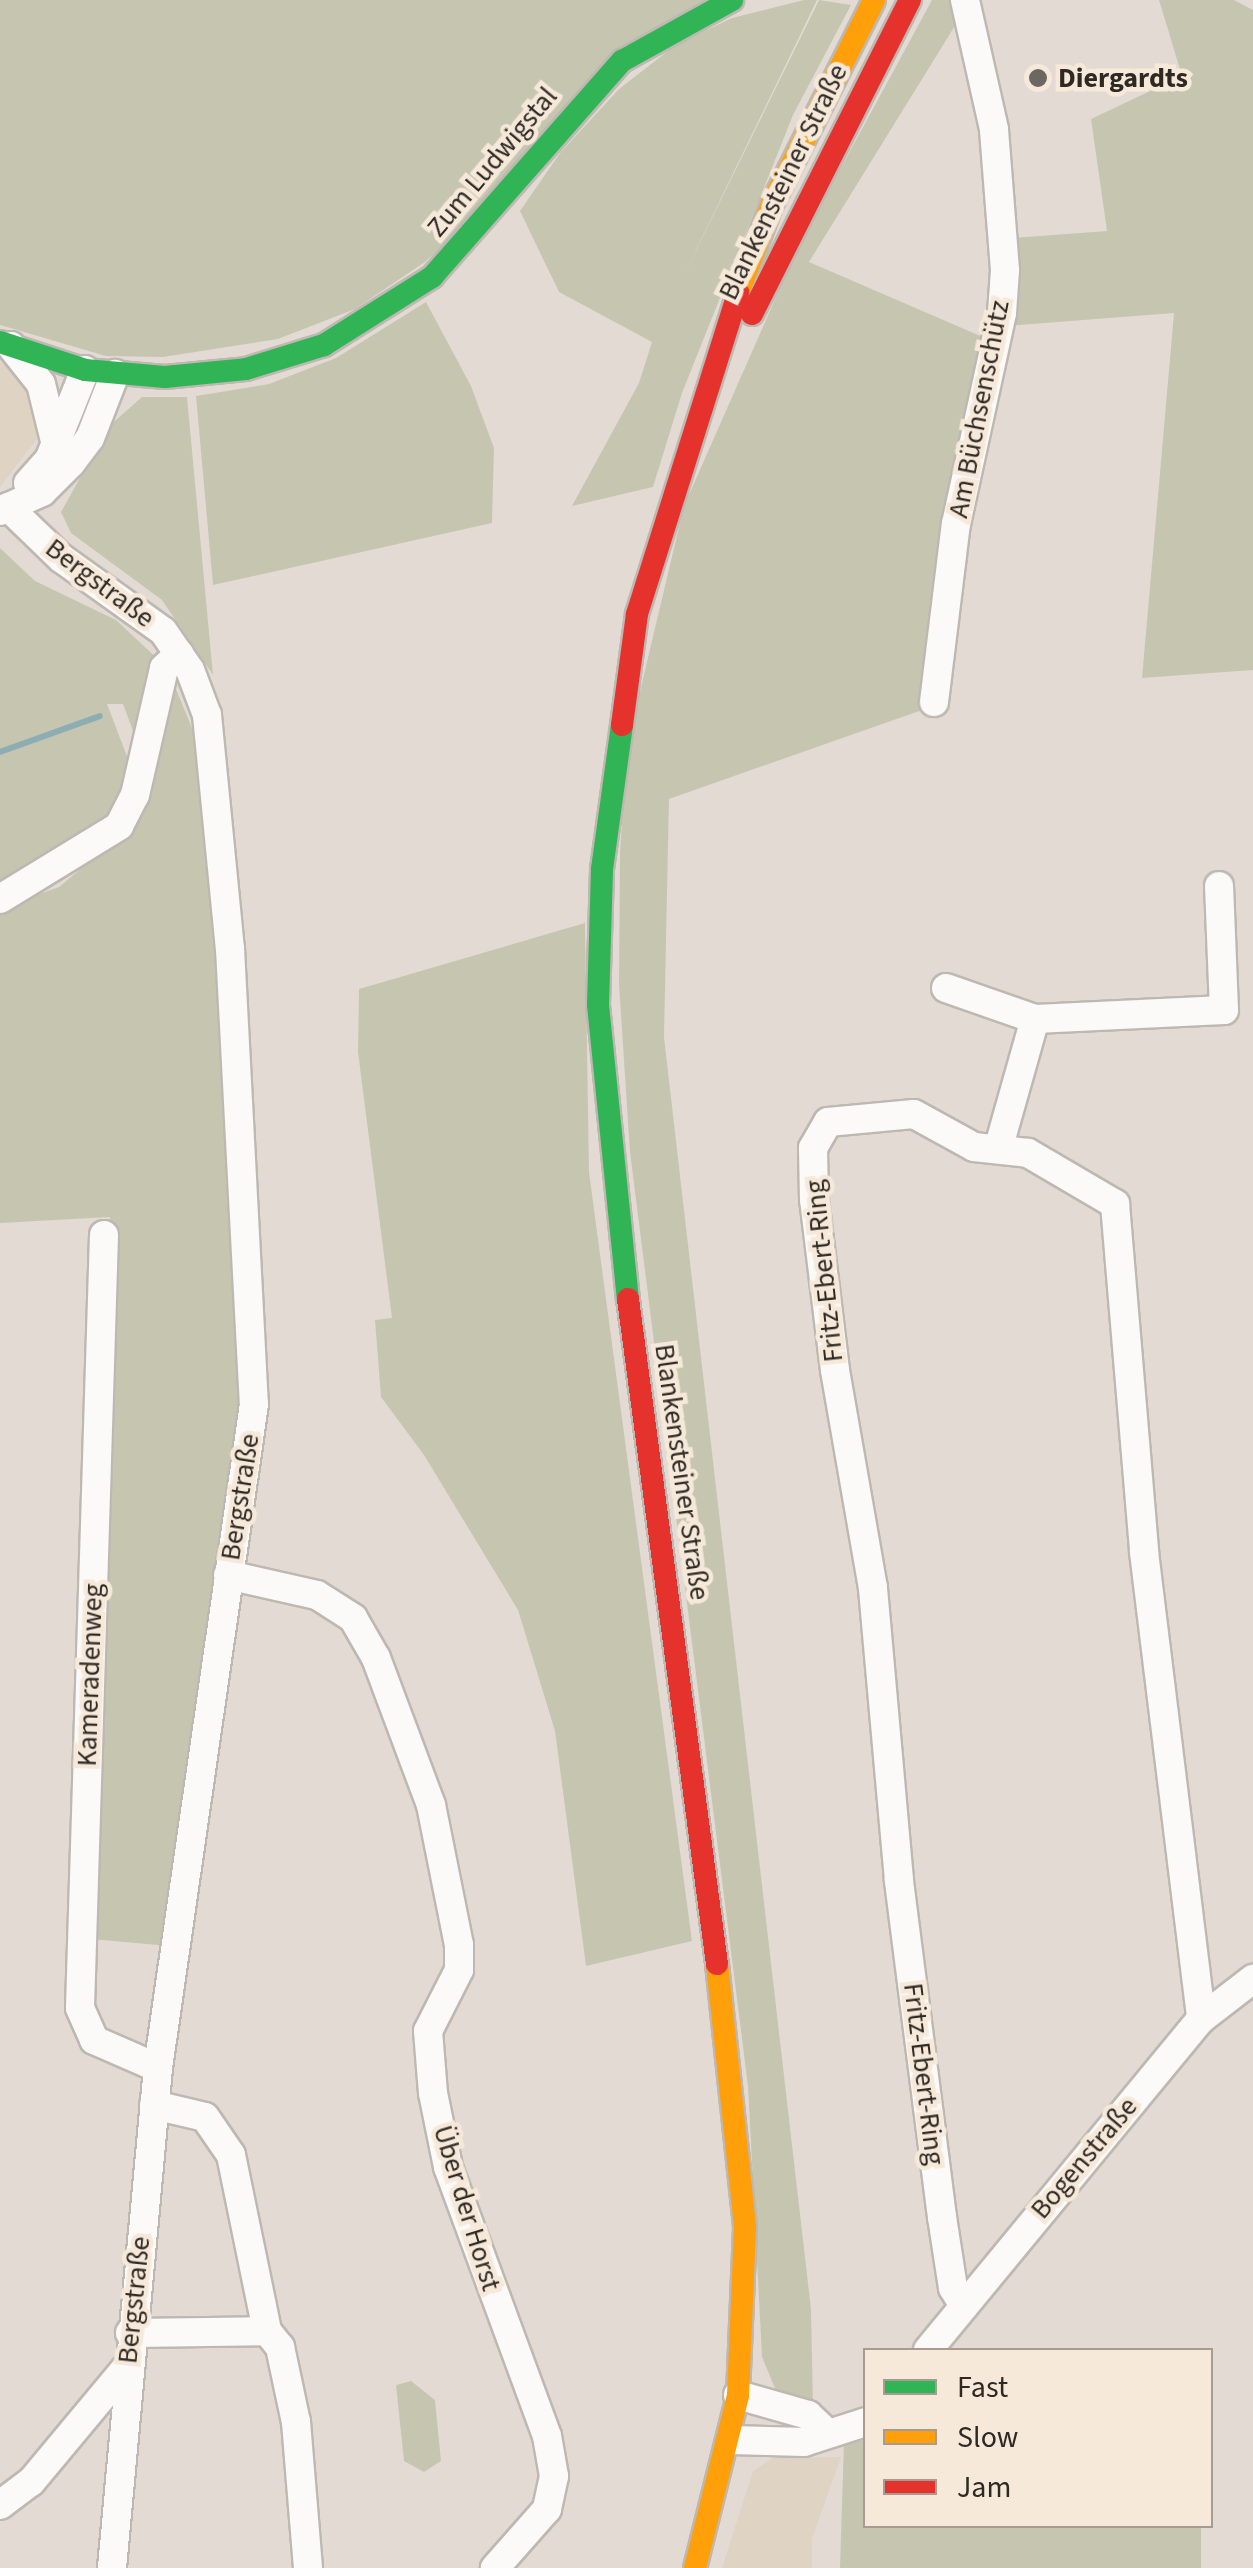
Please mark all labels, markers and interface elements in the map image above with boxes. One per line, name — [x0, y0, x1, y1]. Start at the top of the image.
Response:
street label: Blankensteiner Straße — [711, 59, 855, 305]
place label: Diergardts — [1058, 61, 1188, 95]
marker: Diergardts — [1027, 67, 1049, 89]
street label: Zum Ludwigstal — [420, 80, 564, 244]
street label: Am Büchsenschütz — [941, 297, 1017, 521]
street label: Bergstraße — [39, 531, 161, 635]
street label: Fritz-Ebert-Ring — [798, 1178, 850, 1364]
street label: Blankensteiner Straße — [647, 1342, 717, 1602]
street label: Bergstraße — [213, 1431, 267, 1563]
street label: Kameradenweg — [70, 1583, 110, 1767]
street label: Fritz-Ebert-Ring — [896, 1981, 952, 2167]
street label: Bogenstraße — [1023, 2090, 1145, 2226]
street label: Über der Horst — [426, 2121, 508, 2295]
street label: Bergstraße — [111, 2235, 157, 2365]
legend — [863, 2348, 1213, 2528]
text: Fast — [957, 2366, 1008, 2409]
text: Slow — [957, 2416, 1018, 2459]
text: Jam — [957, 2466, 1011, 2509]

